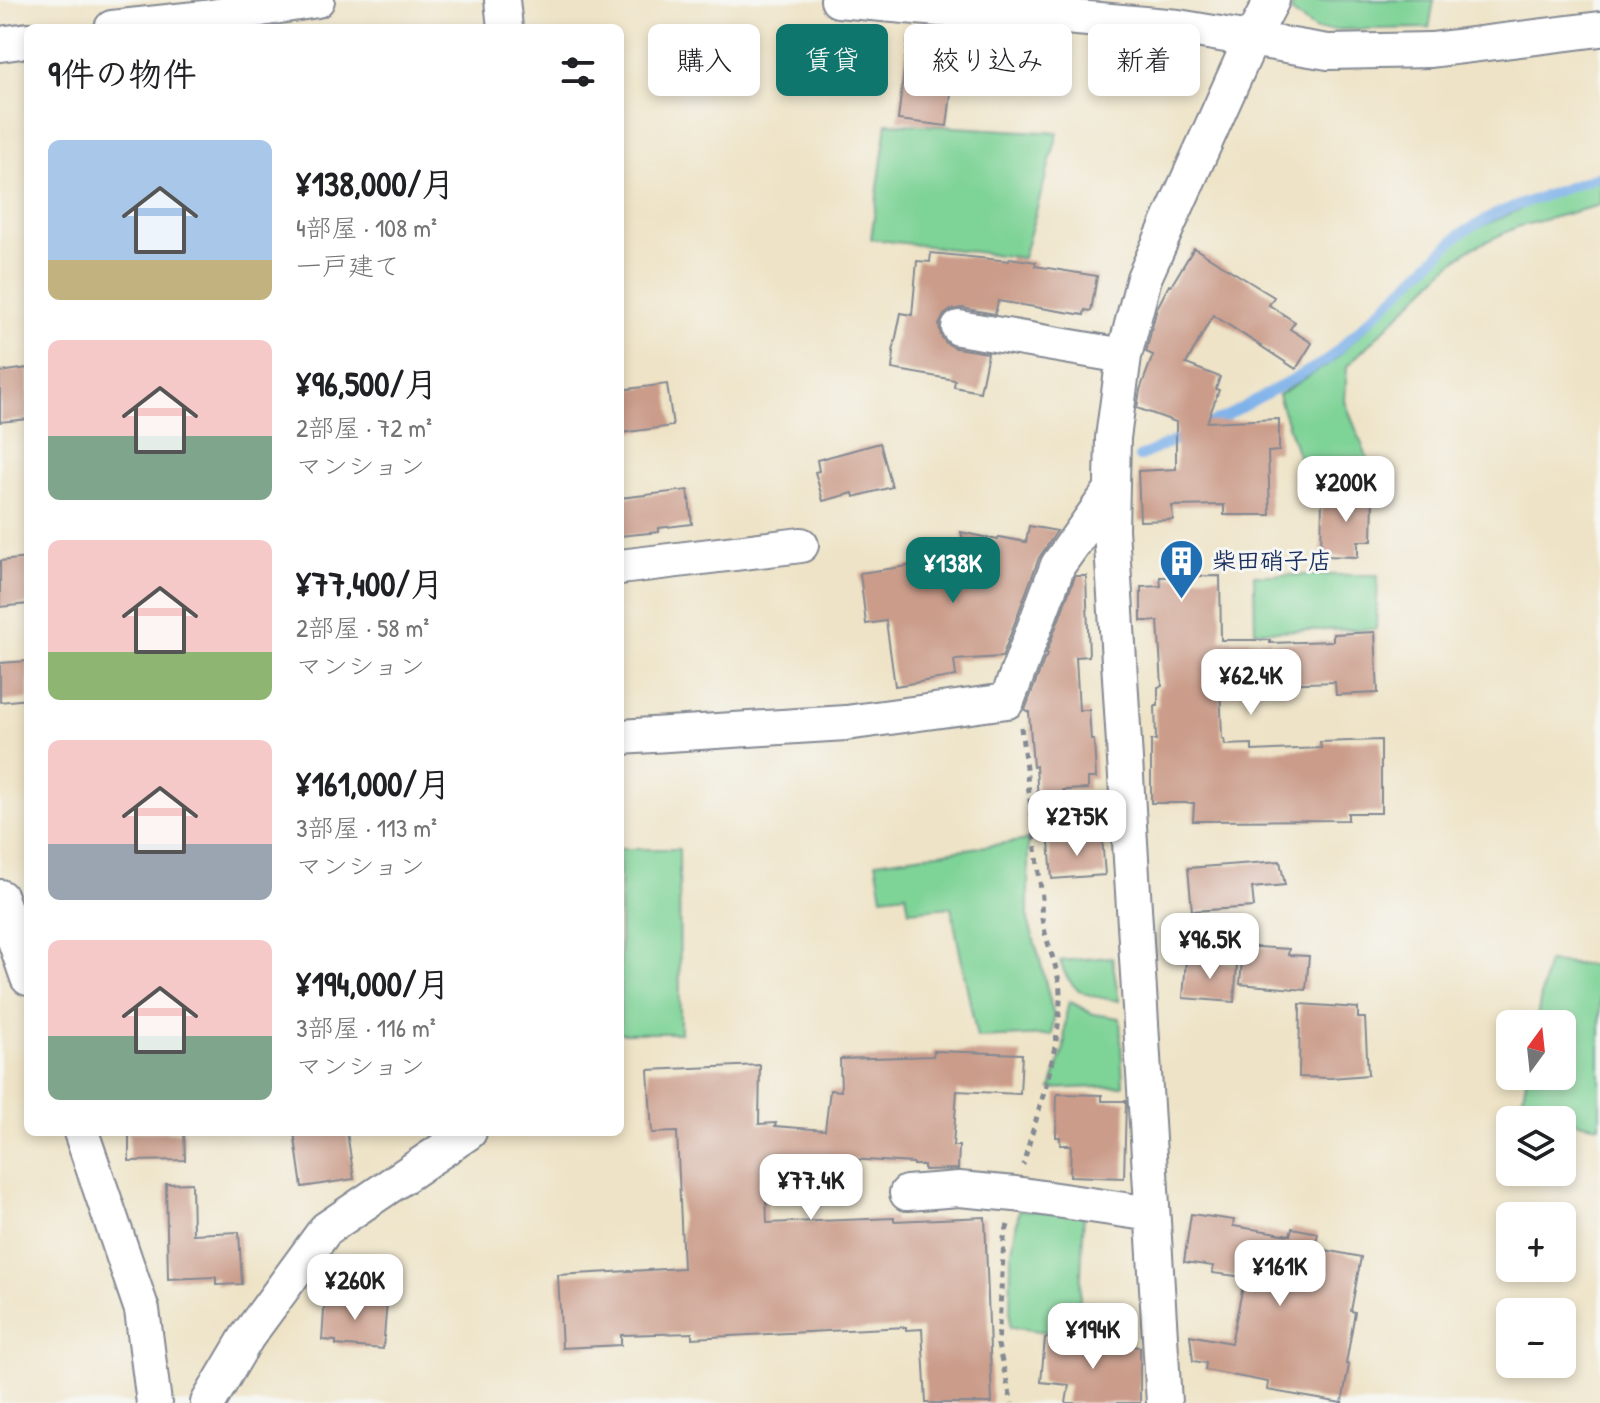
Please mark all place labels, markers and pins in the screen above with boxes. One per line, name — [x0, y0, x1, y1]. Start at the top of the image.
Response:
pin: ¥200K — [1290, 456, 1402, 524]
pin: ¥138K — [897, 537, 1009, 605]
building icon: 柴田硝子店 — [1157, 537, 1205, 600]
place label: 柴田硝子店 — [1212, 544, 1332, 576]
pin: ¥62.4K — [1186, 649, 1316, 717]
pin: ¥275K — [1021, 790, 1133, 858]
pin: ¥96.5K — [1145, 913, 1275, 981]
pin: ¥77.4K — [746, 1154, 876, 1222]
pin: ¥161K — [1224, 1240, 1336, 1308]
pin: ¥260K — [299, 1254, 411, 1322]
pin: ¥194K — [1037, 1303, 1149, 1371]

